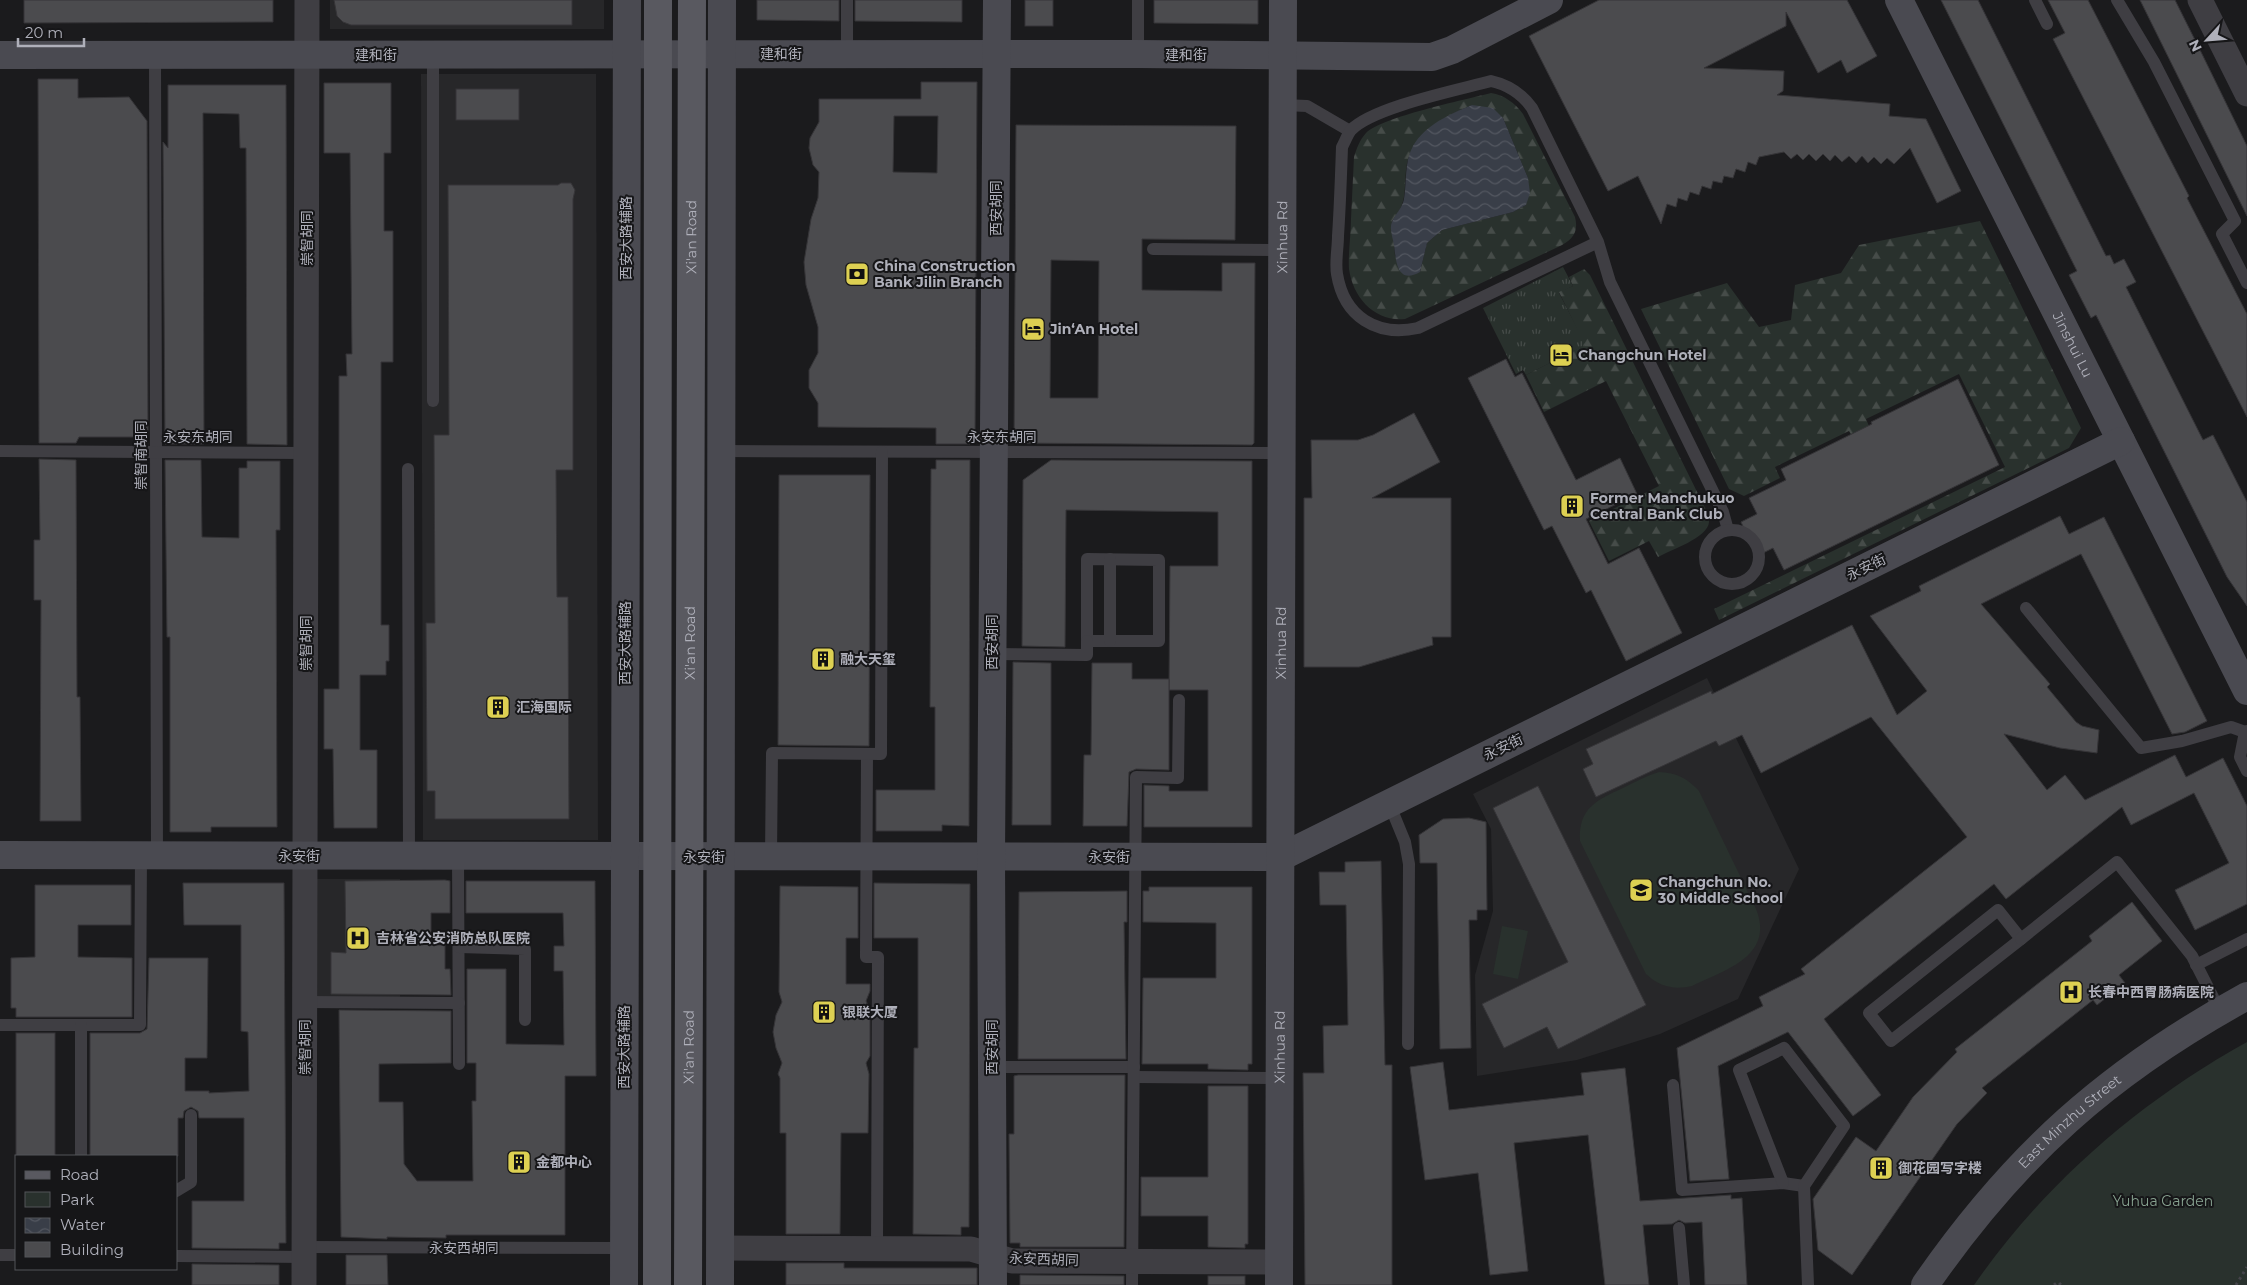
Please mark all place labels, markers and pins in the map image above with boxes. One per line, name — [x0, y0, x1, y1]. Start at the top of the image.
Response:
place label: China Construction Bank Jilin Branch — [874, 257, 1016, 291]
bank icon: China Construction Bank Jilin Branch — [844, 261, 870, 287]
hotel icon: Jin‘An Hotel — [1020, 316, 1046, 342]
place label: Jin‘An Hotel — [1049, 320, 1138, 338]
hotel icon: Changchun Hotel — [1548, 342, 1574, 368]
place label: Changchun Hotel — [1578, 346, 1707, 364]
place label: Former Manchukuo Central Bank Club — [1590, 489, 1735, 523]
building icon: Former Manchukuo Central Bank Club — [1559, 493, 1585, 519]
building icon: 融大天玺 — [810, 646, 836, 672]
place label: 融大天玺 — [840, 650, 896, 668]
building icon: 汇海国际 — [485, 694, 511, 720]
place label: 汇海国际 — [516, 698, 572, 716]
place label: Changchun No. 30 Middle School — [1657, 873, 1783, 907]
school or university icon: Changchun No. 30 Middle School — [1628, 877, 1654, 903]
hospital icon: 吉林省公安消防总队医院 — [345, 925, 371, 951]
place label: 吉林省公安消防总队医院 — [376, 929, 530, 947]
hospital icon: 长春中西胃肠病医院 — [2058, 979, 2084, 1005]
place label: 长春中西胃肠病医院 — [2088, 983, 2214, 1001]
building icon: 银联大厦 — [811, 999, 837, 1025]
place label: 银联大厦 — [842, 1003, 898, 1021]
building icon: 金都中心 — [506, 1149, 532, 1175]
place label: 金都中心 — [536, 1153, 592, 1171]
building icon: 御花园写字楼 — [1868, 1155, 1894, 1181]
place label: 御花园写字楼 — [1898, 1159, 1982, 1177]

